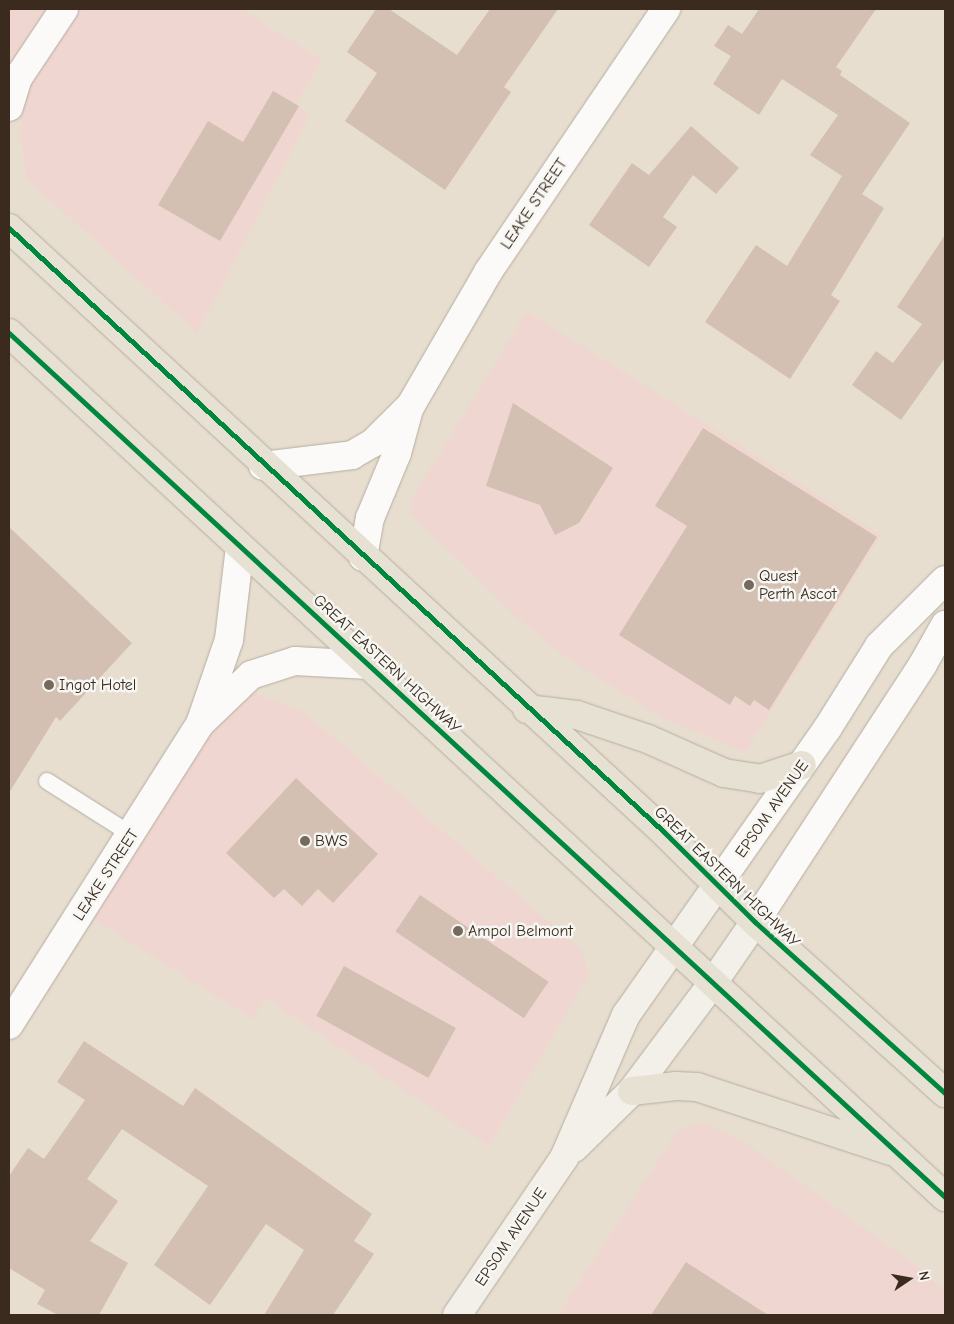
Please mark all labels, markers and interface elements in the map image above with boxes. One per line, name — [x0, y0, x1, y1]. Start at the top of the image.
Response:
street label: LEAKE STREET — [497, 155, 571, 253]
place label: Quest Perth Ascot — [759, 566, 837, 604]
marker: Quest Perth Ascot — [743, 579, 755, 591]
street label: GREAT EASTERN HIGHWAY — [309, 591, 465, 737]
place label: Ingot Hotel — [59, 675, 136, 695]
marker: Ingot Hotel — [43, 679, 55, 691]
street label: EPSOM AVENUE — [731, 757, 813, 861]
street label: GREAT EASTERN HIGHWAY — [650, 802, 804, 952]
street label: LEAKE STREET — [69, 826, 143, 924]
place label: BWS — [315, 831, 348, 851]
marker: BWS — [299, 835, 311, 847]
place label: Ampol Belmont — [468, 921, 573, 941]
marker: Ampol Belmont — [452, 925, 464, 937]
street label: EPSOM AVENUE — [471, 1184, 551, 1290]
north arrow — [884, 1254, 934, 1304]
text: N — [915, 1270, 933, 1282]

